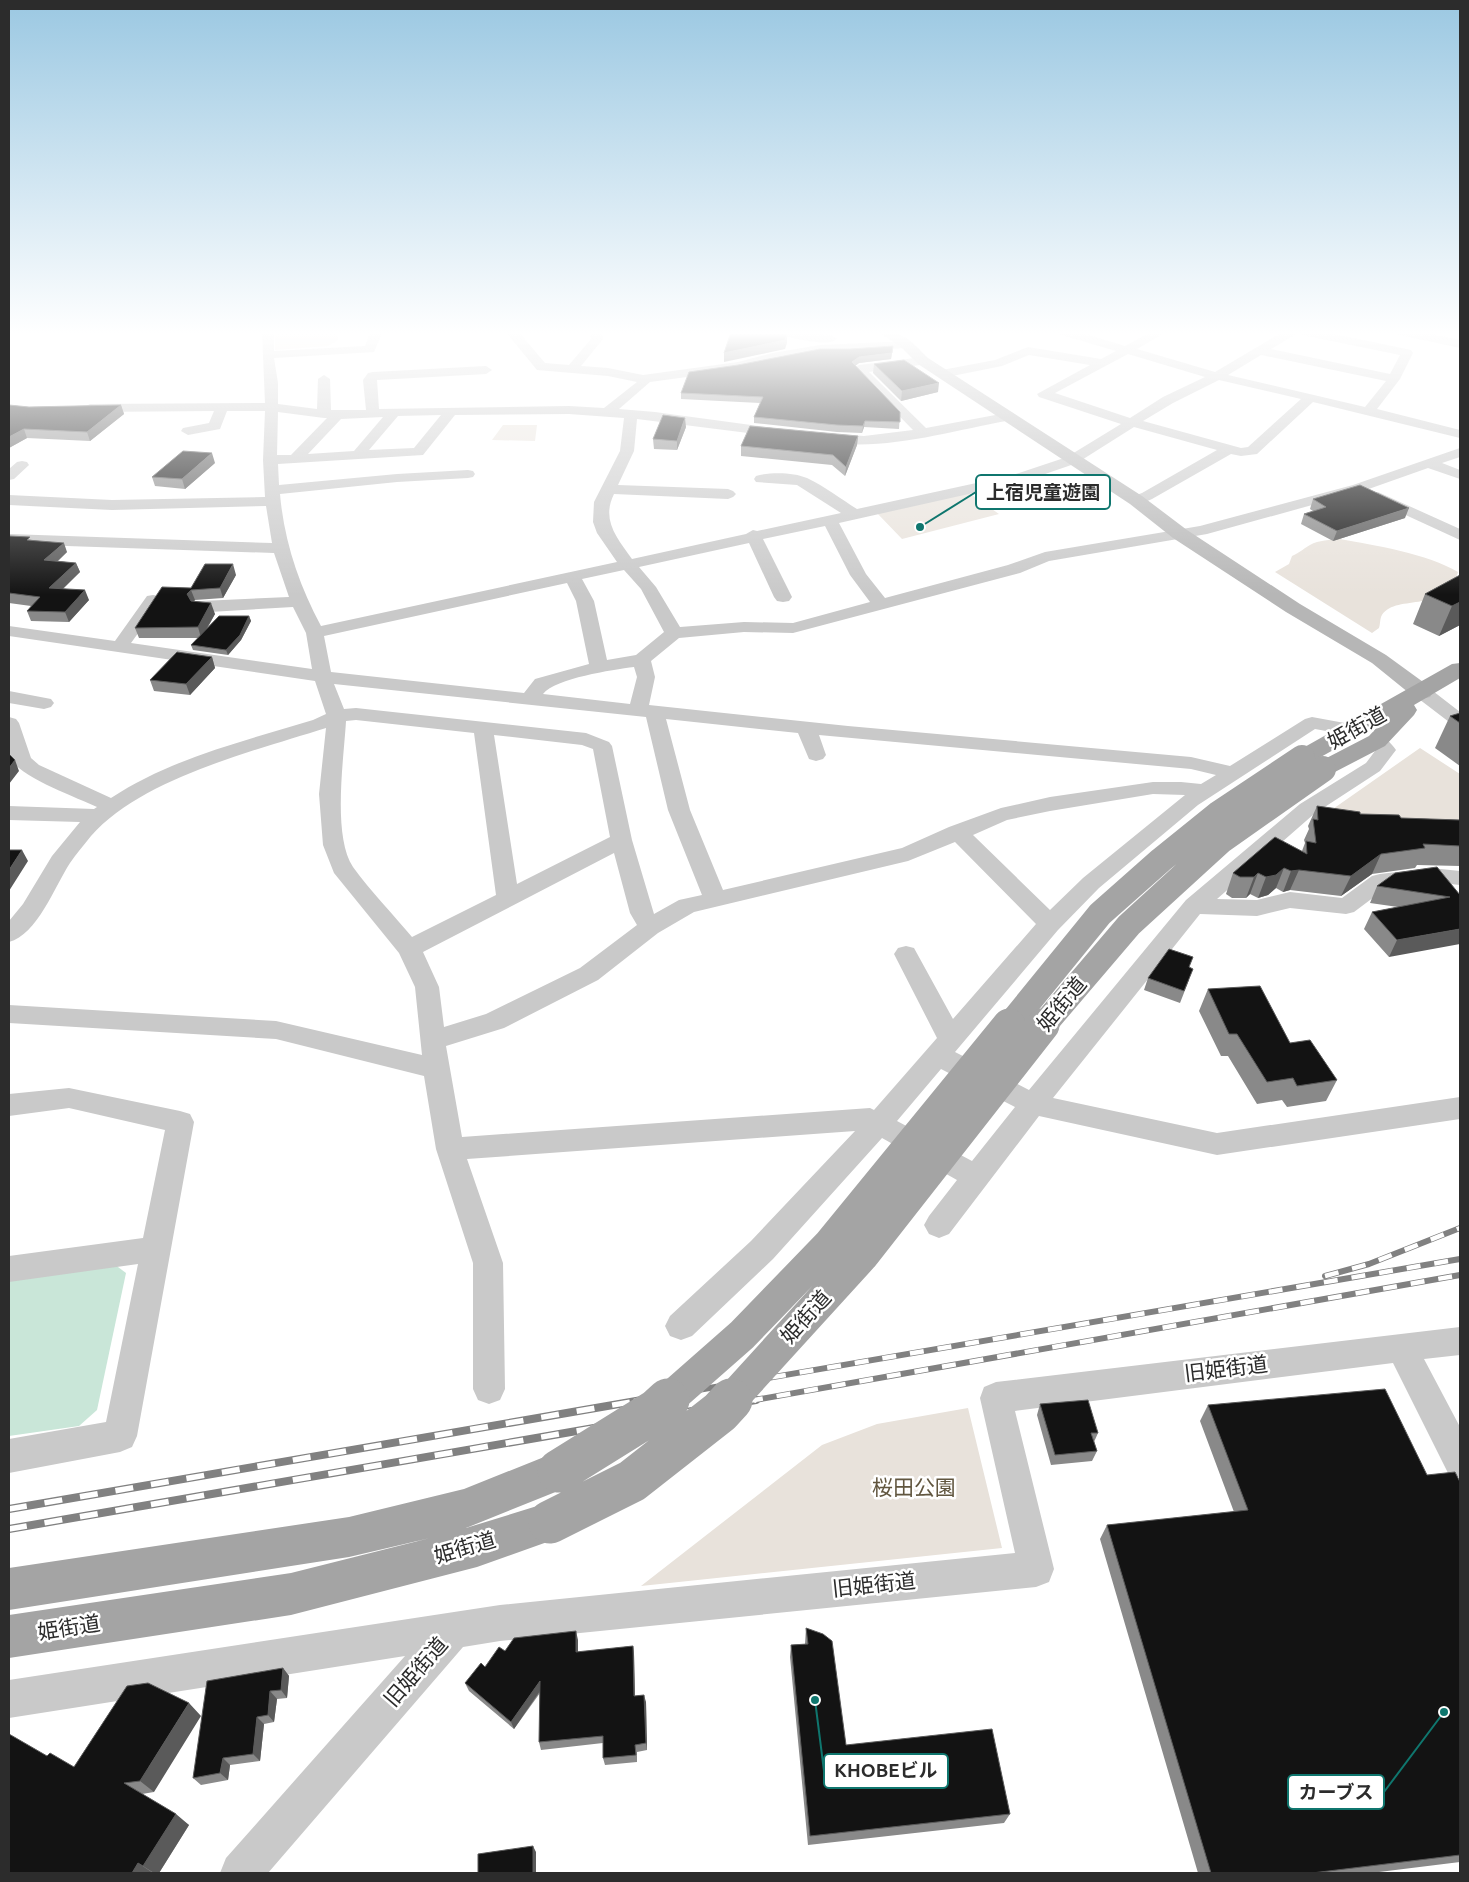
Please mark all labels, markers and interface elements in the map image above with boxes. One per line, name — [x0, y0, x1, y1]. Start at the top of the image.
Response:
callout: 上宿児童遊園 — [976, 475, 1110, 509]
text: 上宿児童遊園 — [986, 481, 1100, 503]
street label: 姫街道 — [1323, 701, 1390, 753]
street label: 姫街道 — [1032, 972, 1091, 1035]
street label: 姫街道 — [775, 1285, 835, 1348]
street label: 旧姫街道 — [1183, 1351, 1269, 1385]
park label: 桜田公園 — [872, 1475, 956, 1499]
street label: 姫街道 — [431, 1527, 498, 1567]
street label: 旧姫街道 — [831, 1568, 917, 1600]
street label: 姫街道 — [36, 1610, 102, 1644]
street label: 旧姫街道 — [379, 1632, 452, 1711]
callout: KHOBEビル — [824, 1754, 948, 1788]
text: KHOBEビル — [834, 1759, 938, 1781]
callout: カーブス — [1288, 1775, 1384, 1809]
text: カーブス — [1299, 1781, 1373, 1803]

